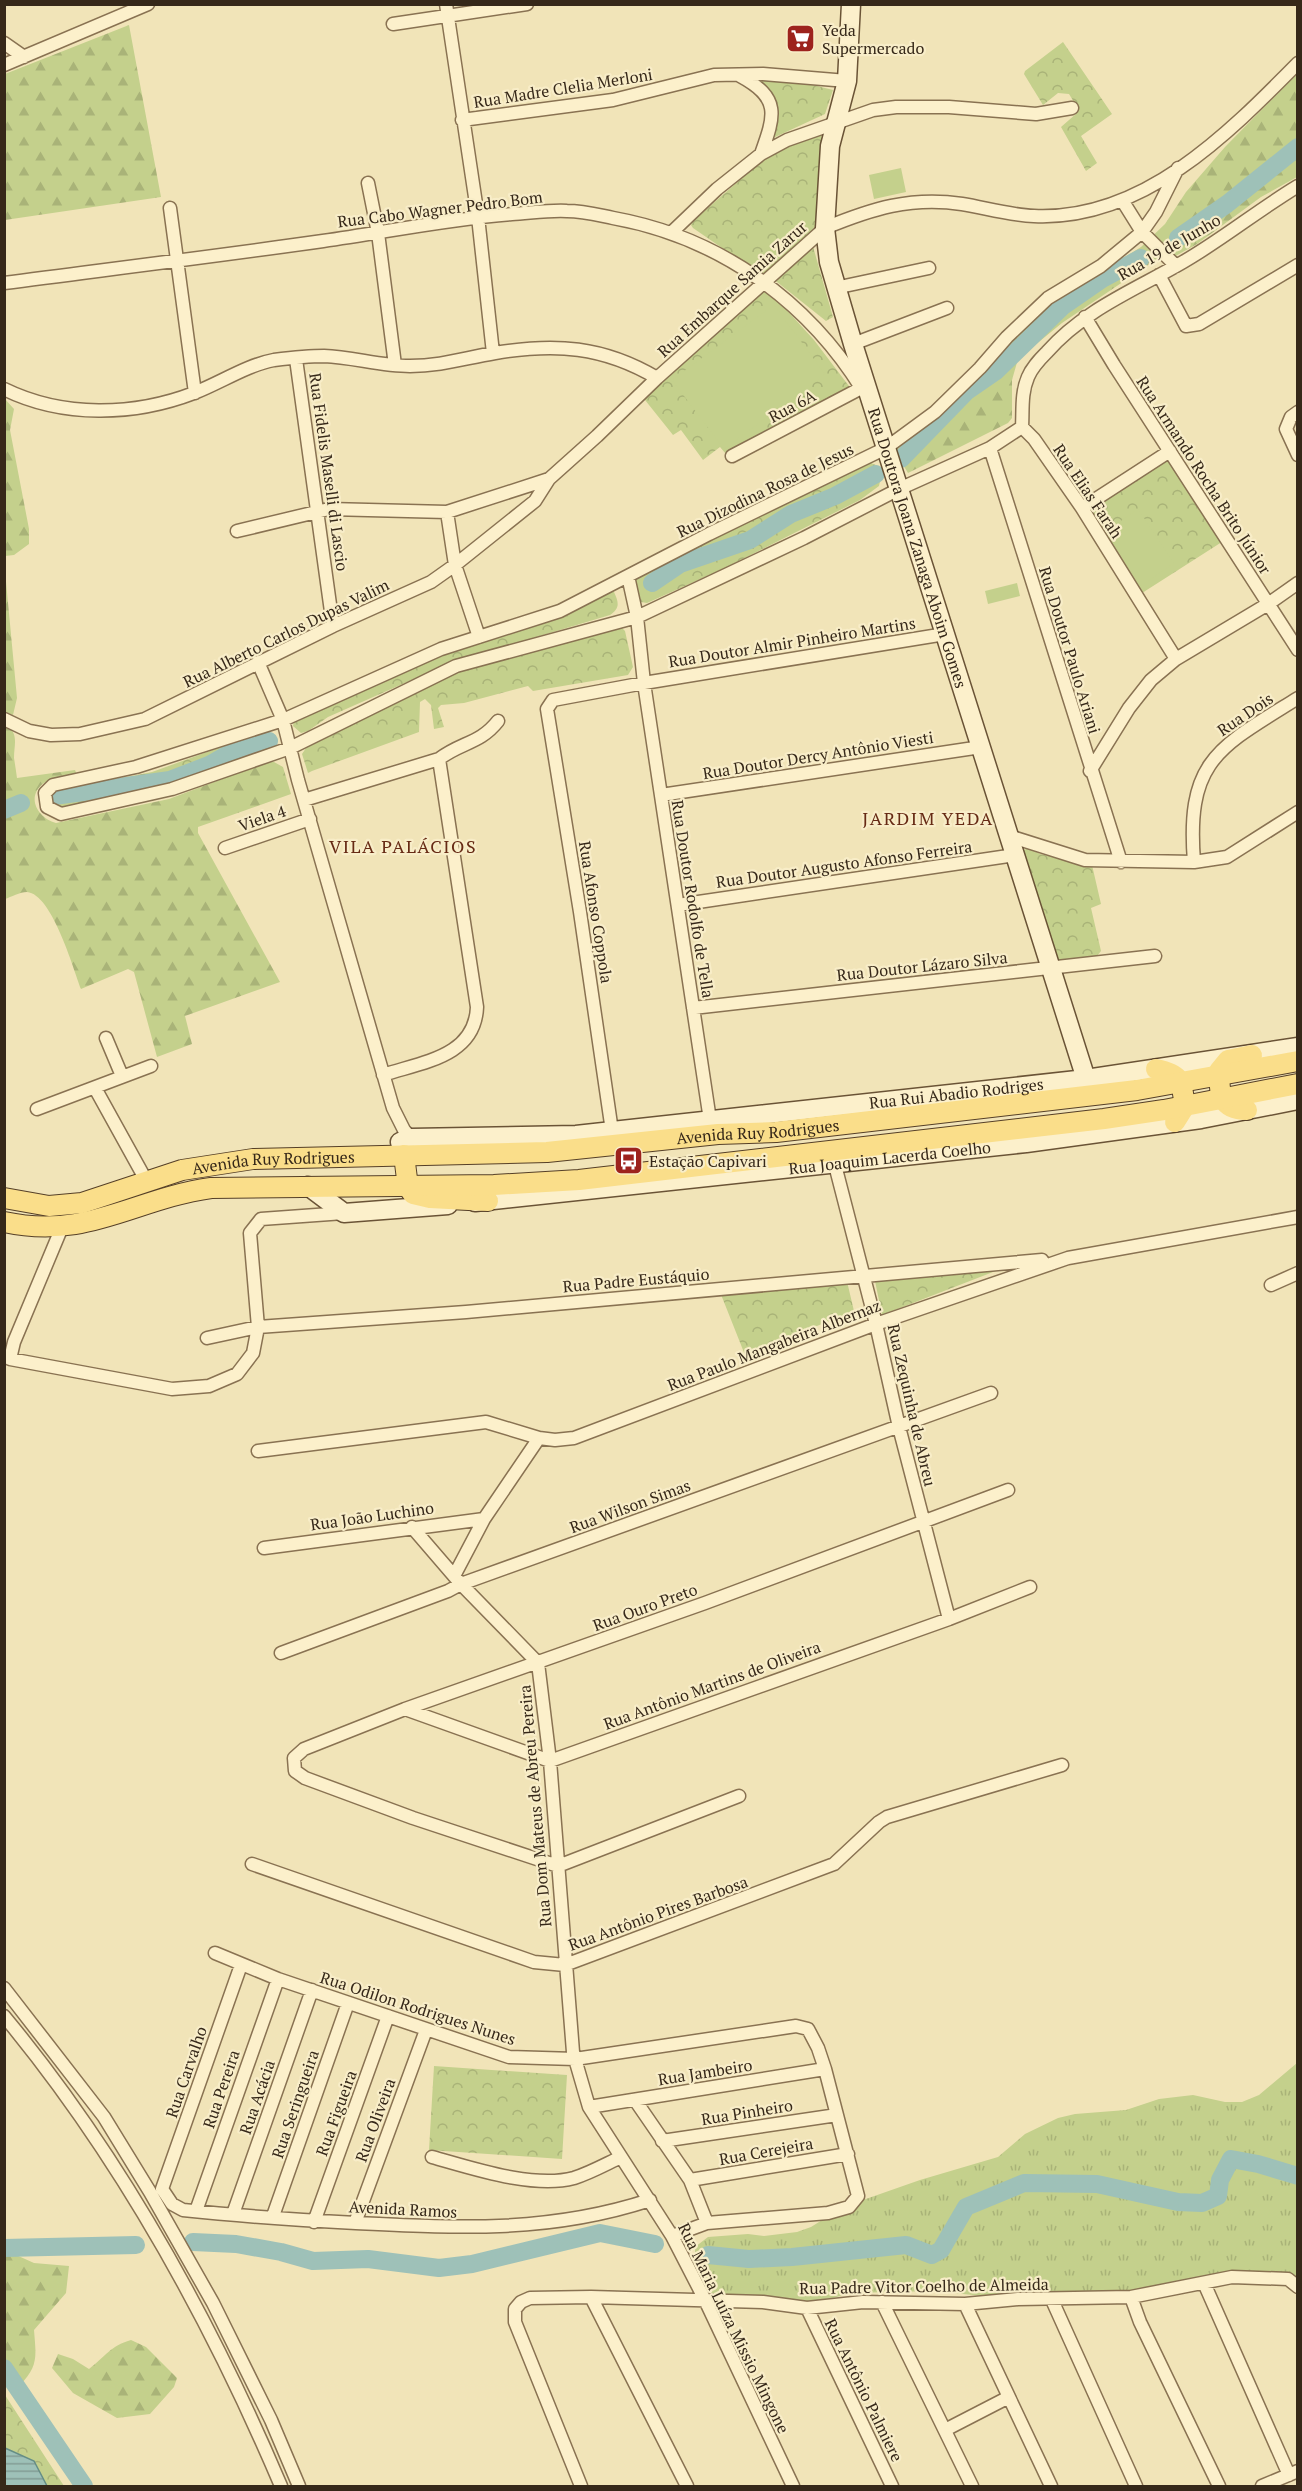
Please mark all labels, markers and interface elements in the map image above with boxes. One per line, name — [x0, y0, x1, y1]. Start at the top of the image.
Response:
place label: Yeda Supermercado — [822, 19, 924, 59]
supermarket icon: Yeda Supermercado — [785, 23, 817, 55]
street label: Rua Madre Clelia Merloni — [472, 63, 654, 113]
street label: Rua Cabo Wagner Pedro Bom — [336, 185, 544, 233]
street label: Rua 19 de Junho — [1113, 209, 1225, 285]
street label: Rua Embarque Samia Zarur — [653, 215, 812, 362]
street label: Rua Fidelis Maselli di Lascio — [304, 371, 354, 573]
street label: Rua Armando Rocha Brito Júnior — [1132, 372, 1277, 579]
street label: Rua 6A — [764, 384, 820, 428]
street label: Rua Doutora Joana Zanaga Aboim Gomes — [863, 405, 972, 691]
street label: Rua Dizodina Rosa de Jesus — [673, 438, 857, 542]
street label: Rua Elias Farah — [1048, 439, 1128, 543]
street label: Rua Doutor Paulo Ariani — [1034, 564, 1106, 737]
street label: Rua Alberto Carlos Dupas Valim — [179, 573, 393, 693]
street label: Rua Doutor Almir Pinheiro Martins — [667, 612, 917, 672]
street label: Rua Dois — [1213, 687, 1277, 741]
street label: Rua Doutor Dercy Antônio Viesti — [701, 726, 935, 784]
street label: Rua Doutor Rodolfo de Tella — [666, 798, 720, 1000]
street label: Viela 4 — [235, 799, 289, 836]
district label: JARDIM YEDA — [862, 806, 994, 830]
district label: VILA PALÁCIOS — [329, 834, 477, 858]
street label: Rua Doutor Augusto Afonso Ferreira — [714, 835, 974, 893]
street label: Rua Afonso Coppola — [574, 839, 618, 985]
street label: Rua Doutor Lázaro Silva — [836, 946, 1008, 986]
street label: Rua Rui Abadio Rodriges — [868, 1073, 1045, 1114]
street label: Avenida Ruy Rodrigues — [675, 1114, 841, 1149]
street label: Rua Joaquim Lacerda Coelho — [787, 1136, 992, 1179]
bus stop icon: Estação Capivari — [612, 1145, 644, 1177]
street label: Avenida Ruy Rodrigues — [190, 1146, 355, 1179]
place label: Estação Capivari — [649, 1150, 767, 1172]
street label: Rua Padre Eustáquio — [562, 1263, 710, 1297]
street label: Rua Paulo Mangabeira Albernaz — [664, 1294, 884, 1396]
street label: Rua Zequinha de Abreu — [883, 1322, 941, 1488]
street label: Rua Wilson Simas — [566, 1474, 694, 1538]
street label: Rua João Luchino — [309, 1496, 435, 1536]
street label: Rua Ouro Preto — [590, 1578, 700, 1636]
street label: Rua Antônio Martins de Oliveira — [600, 1635, 824, 1735]
street label: Rua Dom Mateus de Abreu Pereira — [513, 1684, 557, 1928]
street label: Rua Antônio Pires Barbosa — [565, 1870, 751, 1956]
street label: Rua Odilon Rodrigues Nunes — [317, 1966, 519, 2050]
street label: Rua Carvalho — [160, 2023, 212, 2121]
street label: Rua Pereira — [197, 2047, 245, 2131]
street label: Rua Seringueira — [266, 2047, 324, 2161]
street label: Rua Jambeiro — [656, 2054, 754, 2090]
street label: Rua Acácia — [234, 2057, 280, 2137]
street label: Rua Figueira — [310, 2067, 362, 2159]
street label: Rua Oliveira — [350, 2075, 400, 2165]
street label: Rua Pinheiro — [700, 2094, 795, 2130]
street label: Rua Cerejeira — [717, 2132, 815, 2170]
street label: Avenida Ramos — [348, 2195, 458, 2223]
street label: Rua Maria Luíza Missio Mingone — [673, 2219, 795, 2437]
street label: Rua Padre Vitor Coelho de Almeida — [799, 2273, 1049, 2299]
street label: Rua Antônio Palmiere — [820, 2315, 908, 2465]

